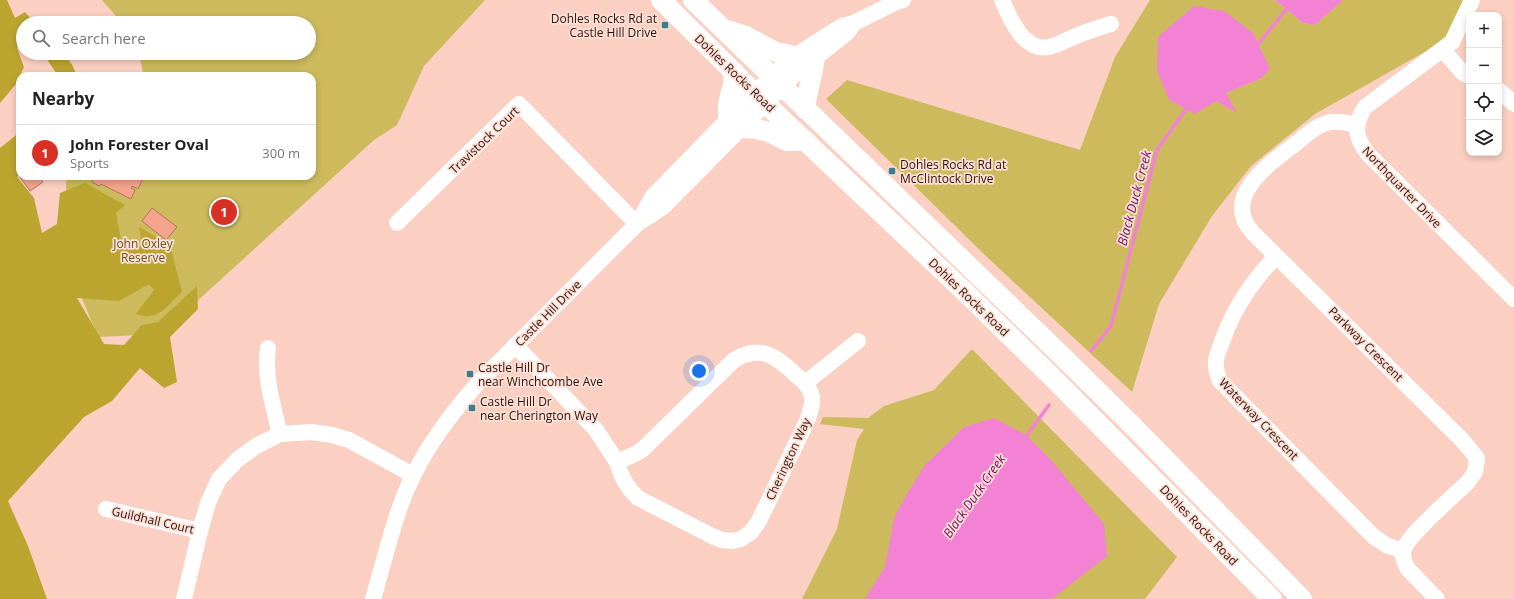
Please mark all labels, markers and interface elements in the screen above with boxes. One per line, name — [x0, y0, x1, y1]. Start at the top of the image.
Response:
place label: Dohles Rocks Rd at Castle Hill Drive — [551, 10, 657, 41]
map controls — [1466, 12, 1502, 156]
button: + — [1466, 12, 1502, 48]
search box — [16, 16, 316, 60]
marker: Dohles Rocks Rd at Castle Hill Drive — [660, 20, 670, 30]
icon: search — [30, 27, 52, 49]
text: Search here — [62, 28, 146, 48]
street label: Dohles Rocks Road — [691, 30, 779, 116]
button: − — [1466, 48, 1502, 84]
button: locate — [1466, 84, 1502, 120]
text: Nearby — [32, 87, 94, 110]
street label: Travistock Court — [445, 102, 523, 178]
button: layers — [1466, 120, 1502, 156]
text: John Forester Oval — [70, 134, 209, 154]
street label: Northquarter Drive — [1359, 142, 1446, 232]
text: 1 — [41, 144, 49, 162]
text: 300 m — [262, 144, 300, 162]
water label: Black Duck Creek — [1113, 148, 1156, 248]
text: Sports — [70, 154, 109, 172]
place label: Dohles Rocks Rd at McClintock Drive — [900, 156, 1006, 187]
marker: Dohles Rocks Rd at McClintock Drive — [887, 166, 897, 176]
pin: 1 — [211, 197, 237, 227]
park label: John Oxley Reserve — [112, 235, 174, 266]
street label: Dohles Rocks Road — [925, 254, 1013, 340]
street label: Castle Hill Drive — [511, 276, 585, 350]
street label: Parkway Crescent — [1325, 303, 1407, 385]
place label: Castle Hill Dr near Winchcombe Ave — [478, 359, 603, 390]
your location — [689, 361, 709, 381]
marker: Castle Hill Dr near Winchcombe Ave — [465, 369, 475, 379]
street label: Waterway Crescent — [1215, 374, 1303, 464]
place label: Castle Hill Dr near Cherington Way — [480, 393, 599, 424]
marker: Castle Hill Dr near Cherington Way — [467, 403, 477, 413]
street label: Cherington Way — [761, 414, 815, 503]
water label: Black Duck Creek — [939, 450, 1010, 541]
street label: Dohles Rocks Road — [1156, 481, 1242, 569]
street label: Guildhall Court — [110, 502, 196, 538]

